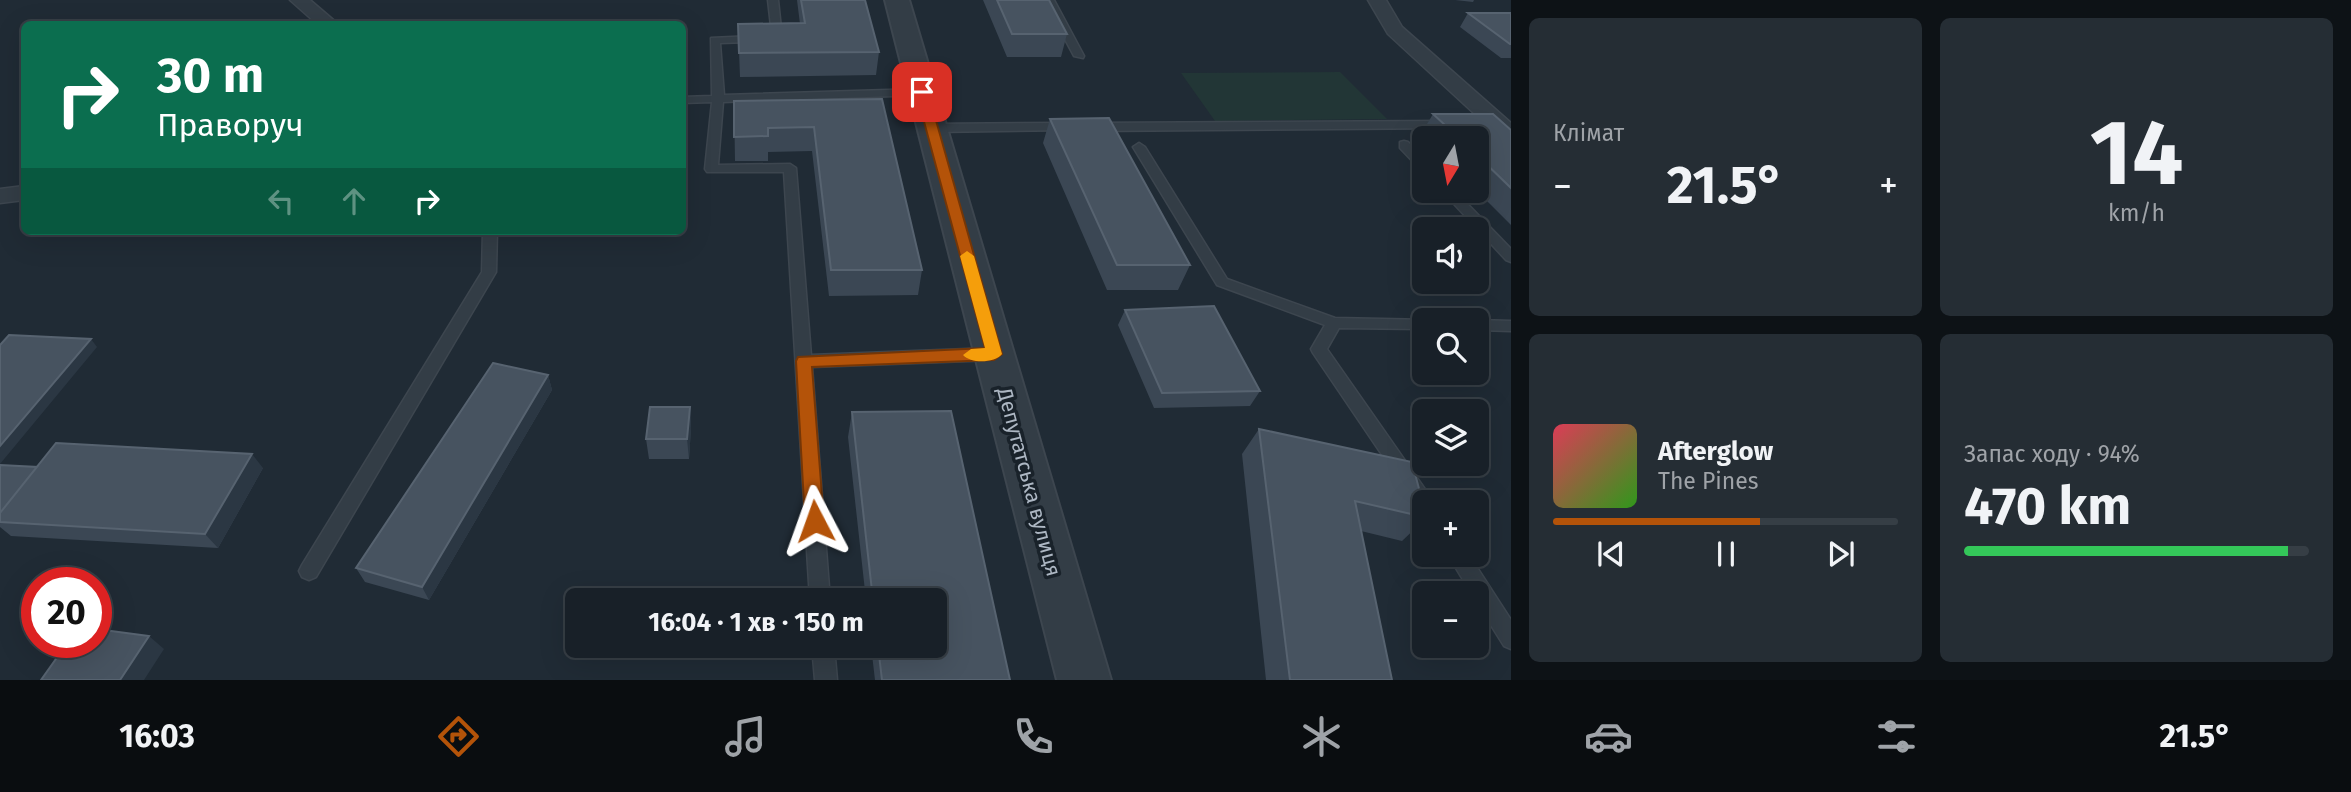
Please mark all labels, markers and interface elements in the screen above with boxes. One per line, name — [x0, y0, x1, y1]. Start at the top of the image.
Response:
text: 30 m — [157, 46, 264, 105]
icon: right — [42, 49, 133, 140]
pin — [892, 62, 952, 122]
icon: arrive — [903, 73, 941, 111]
text: 14 — [2090, 99, 2183, 208]
text: Праворуч — [157, 106, 304, 144]
text: Клімат — [1553, 119, 1624, 147]
north arrow — [1412, 126, 1489, 203]
map controls — [1412, 126, 1489, 658]
text: 21.5° — [1667, 154, 1784, 217]
text: − — [1553, 163, 1572, 209]
text: + — [1879, 163, 1898, 209]
icon: left — [262, 182, 300, 220]
icon: ahead — [335, 182, 373, 220]
icon: right — [408, 182, 446, 220]
text: km/h — [2108, 199, 2165, 227]
button: sound — [1412, 217, 1489, 294]
button: search — [1412, 308, 1489, 385]
street label: Депутатська вулиця — [991, 384, 1067, 579]
button: layers — [1412, 399, 1489, 476]
text: Afterglow — [1658, 436, 1773, 467]
text: Запас ходу · 94% — [1964, 440, 2140, 468]
text: The Pines — [1658, 467, 1759, 495]
text: 470 km — [1964, 475, 2131, 538]
position arrow — [778, 484, 852, 558]
button: + — [1412, 490, 1489, 567]
icon: previous — [1592, 535, 1630, 573]
icon: pause — [1707, 535, 1745, 573]
icon: next — [1822, 535, 1860, 573]
speed limit sign: 20 — [21, 567, 112, 658]
button: − — [1412, 581, 1489, 658]
text: 16:04 · 1 хв · 150 m — [648, 607, 864, 638]
icon: directions — [434, 712, 483, 761]
icon: music — [721, 712, 770, 761]
icon: phone — [1009, 712, 1058, 761]
icon: climate — [1297, 712, 1346, 761]
icon: car — [1584, 712, 1633, 761]
icon: filters — [1872, 712, 1921, 761]
text: 16:03 — [119, 717, 195, 755]
text: 21.5° — [2159, 717, 2232, 755]

